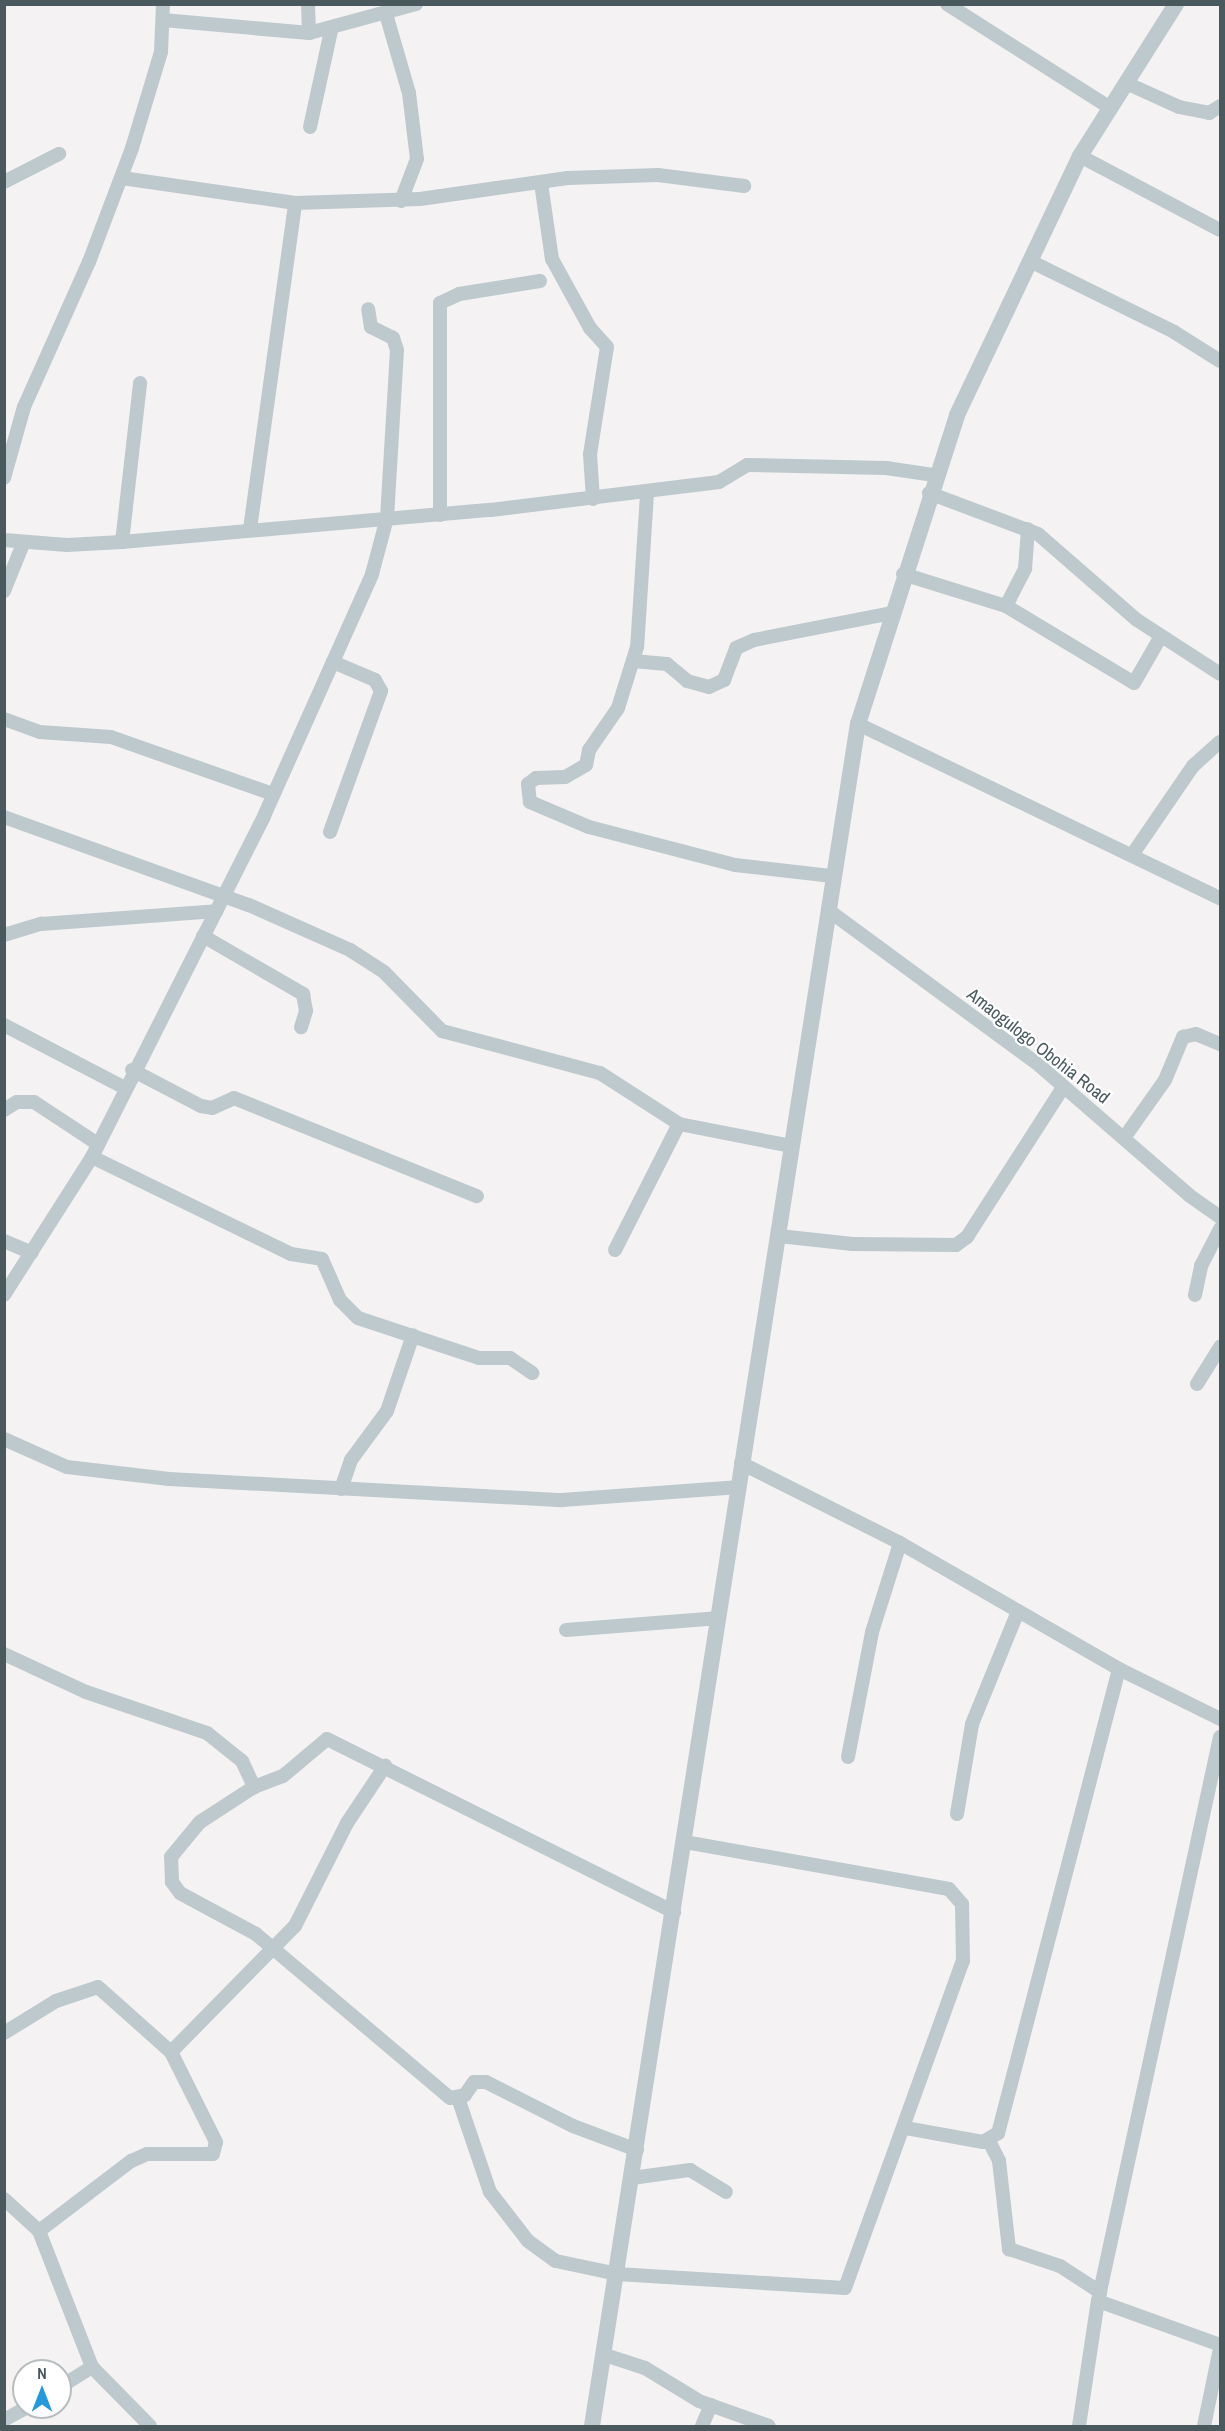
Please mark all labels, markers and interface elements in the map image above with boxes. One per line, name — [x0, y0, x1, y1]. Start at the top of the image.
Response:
street label: Amaogulogo Obohia Road — [962, 984, 1114, 1108]
north arrow — [12, 2359, 72, 2419]
text: N — [37, 2362, 47, 2384]

